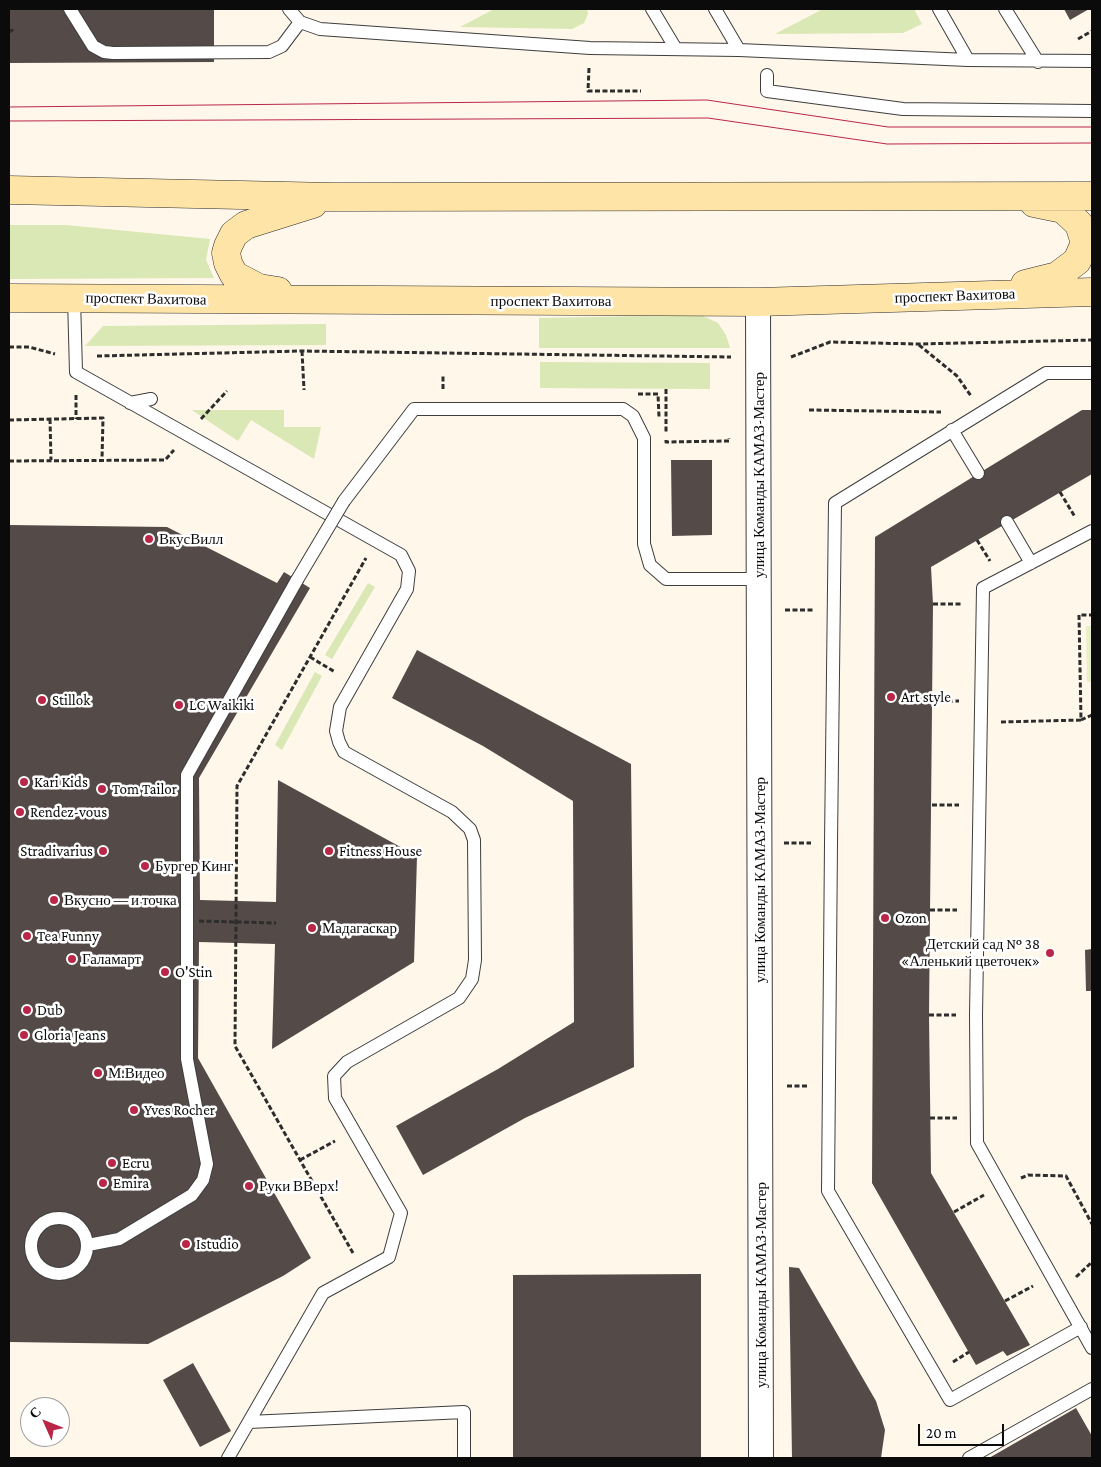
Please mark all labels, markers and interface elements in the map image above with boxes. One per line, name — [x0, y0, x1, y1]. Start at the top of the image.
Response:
street label: проспект Вахитова — [894, 285, 1016, 307]
street label: проспект Вахитова — [85, 289, 207, 309]
street label: проспект Вахитова — [491, 292, 611, 310]
street label: улица Команды КАМАЗ-Мастер — [750, 372, 768, 578]
place label: ВкусВилл — [159, 530, 223, 548]
marker: ВкусВилл — [143, 533, 155, 545]
place label: Art style — [901, 688, 951, 706]
place label: Stillok — [52, 691, 90, 709]
marker: Art style — [885, 691, 897, 703]
marker: Stillok — [36, 694, 48, 706]
place label: LC Waikiki — [189, 696, 254, 714]
marker: LC Waikiki — [173, 699, 185, 711]
place label: Kari Kids — [34, 773, 88, 791]
marker: Kari Kids — [18, 776, 30, 788]
street label: улица Команды КАМАЗ-Мастер — [751, 777, 769, 983]
place label: Tom Tailor — [112, 780, 177, 798]
marker: Tom Tailor — [96, 783, 108, 795]
place label: Rendez-vous — [30, 803, 107, 821]
marker: Rendez-vous — [14, 806, 26, 818]
place label: Stradivarius — [20, 842, 93, 860]
place label: Fitness House — [339, 842, 422, 860]
marker: Stradivarius — [97, 845, 109, 857]
marker: Fitness House — [323, 845, 335, 857]
place label: Бургер Кинг — [155, 857, 233, 875]
marker: Бургер Кинг — [139, 860, 151, 872]
place label: Вкусно — и точка — [64, 891, 177, 909]
marker: Вкусно — и точка — [48, 894, 60, 906]
place label: Ozon — [895, 909, 927, 927]
marker: Ozon — [879, 912, 891, 924]
place label: Мадагаскар — [322, 919, 397, 937]
marker: Мадагаскар — [306, 922, 318, 934]
place label: Tea Funny — [37, 927, 99, 945]
marker: Tea Funny — [21, 930, 33, 942]
place label: Детский сад № 38 «Аленький цветочек» — [901, 935, 1040, 970]
marker: Детский сад № 38 «Аленький цветочек» — [1044, 947, 1056, 959]
place label: Галамарт — [82, 950, 141, 968]
marker: Галамарт — [66, 953, 78, 965]
place label: O'Stin — [175, 963, 212, 981]
marker: O'Stin — [159, 966, 171, 978]
place label: Dub — [37, 1001, 63, 1019]
marker: Dub — [21, 1004, 33, 1016]
place label: Gloria Jeans — [34, 1026, 106, 1044]
marker: Gloria Jeans — [18, 1029, 30, 1041]
place label: М.Видео — [108, 1064, 165, 1082]
marker: М.Видео — [92, 1067, 104, 1079]
place label: Yves Rocher — [144, 1101, 215, 1119]
marker: Yves Rocher — [128, 1104, 140, 1116]
place label: Ecru — [122, 1154, 150, 1172]
marker: Ecru — [106, 1157, 118, 1169]
place label: Emira — [113, 1174, 149, 1192]
marker: Emira — [97, 1177, 109, 1189]
place label: Руки ВВерх! — [259, 1177, 339, 1195]
marker: Руки ВВерх! — [243, 1180, 255, 1192]
street label: улица Команды КАМАЗ-Мастер — [752, 1182, 770, 1388]
place label: Istudio — [196, 1235, 239, 1253]
marker: Istudio — [180, 1238, 192, 1250]
north arrow — [20, 1397, 70, 1447]
text: С — [26, 1403, 44, 1421]
scale bar — [921, 1414, 1007, 1446]
text: 20 m — [926, 1425, 957, 1441]

